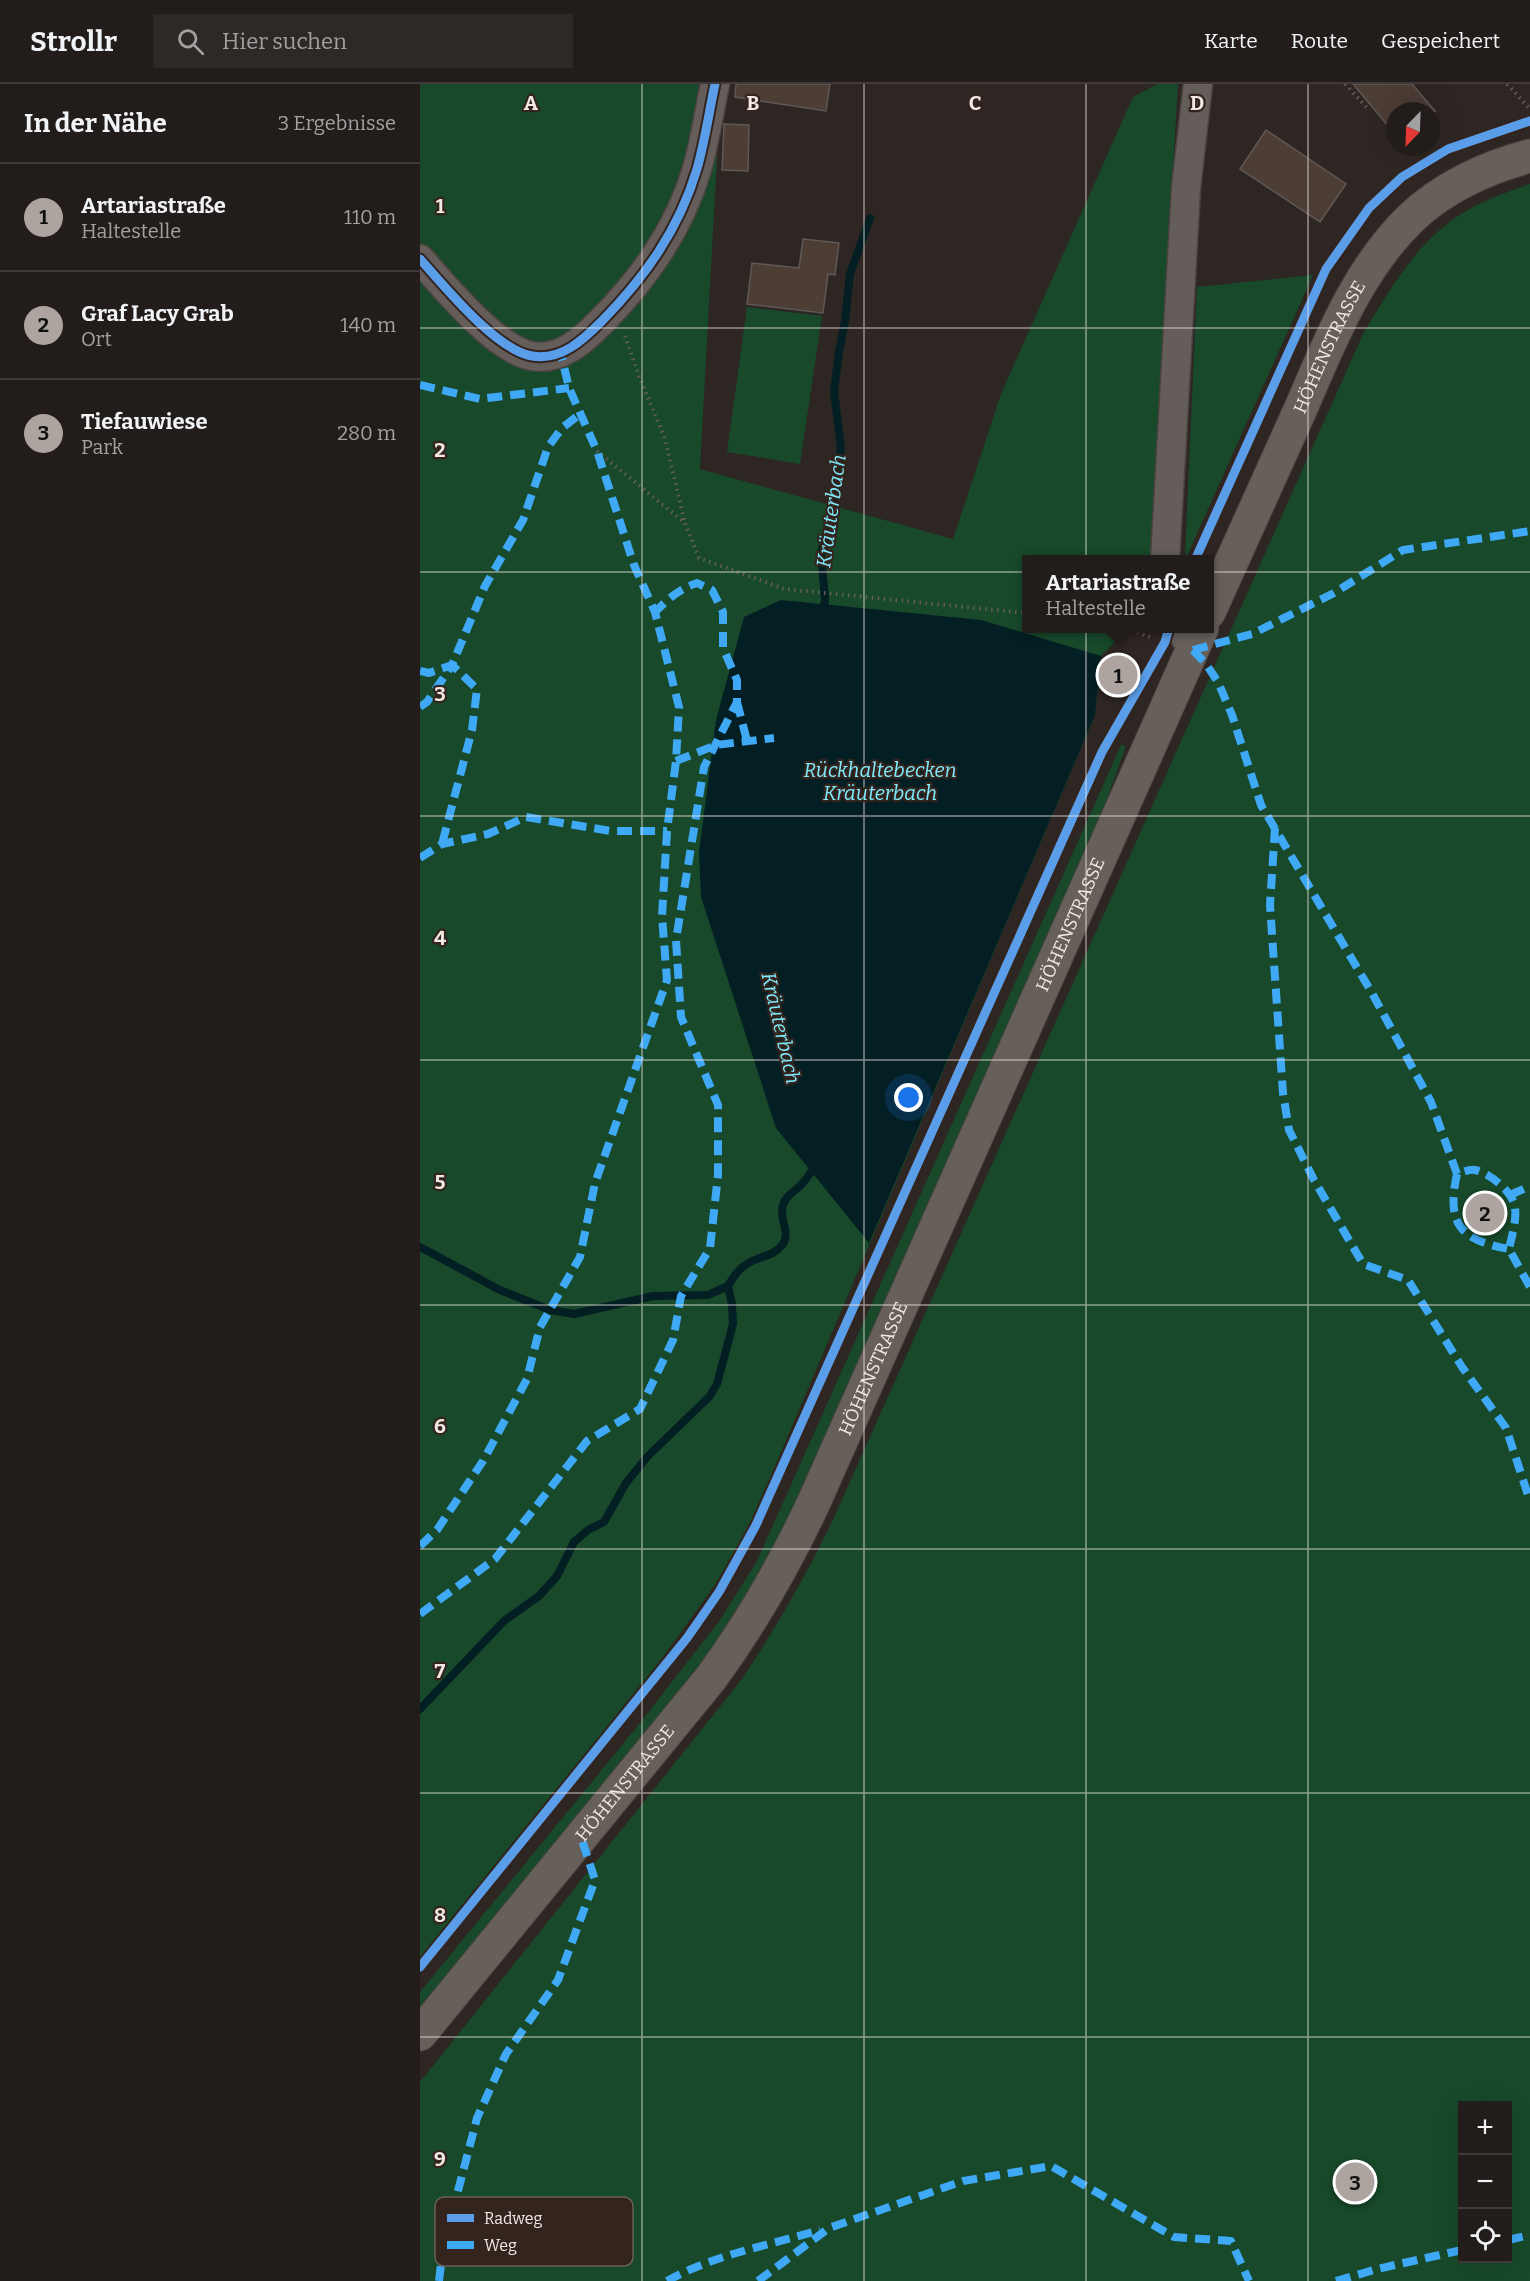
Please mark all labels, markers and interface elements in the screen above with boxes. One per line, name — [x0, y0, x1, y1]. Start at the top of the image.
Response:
search box — [153, 14, 573, 68]
text: Strollr — [30, 25, 117, 58]
icon: search — [174, 25, 207, 58]
text: Hier suchen — [222, 28, 347, 55]
text: Karte — [1204, 28, 1258, 54]
text: Route — [1291, 28, 1348, 54]
text: Gespeichert — [1381, 28, 1500, 54]
text: A — [524, 91, 539, 115]
text: B — [747, 91, 760, 115]
text: C — [969, 91, 981, 115]
text: D — [1190, 91, 1204, 115]
north arrow — [1386, 102, 1440, 156]
text: In der Nähe — [24, 108, 167, 139]
text: 3 Ergebnisse — [278, 111, 396, 135]
text: Artariastraße — [81, 192, 226, 219]
text: 1 — [436, 194, 445, 218]
text: 1 — [39, 205, 48, 229]
text: 110 m — [344, 205, 396, 229]
text: Haltestelle — [81, 219, 181, 243]
street label: HÖHENSTRASSE — [1289, 277, 1370, 417]
text: Graf Lacy Grab — [81, 300, 234, 327]
text: 2 — [38, 313, 49, 337]
text: 140 m — [340, 313, 396, 337]
text: Ort — [81, 327, 112, 351]
text: Tiefauwiese — [81, 408, 207, 435]
text: 3 — [38, 421, 49, 445]
text: 280 m — [337, 421, 396, 445]
text: Park — [81, 435, 123, 459]
text: 2 — [434, 438, 446, 462]
water label: Kräuterbach — [811, 453, 851, 569]
popup — [1022, 555, 1214, 633]
text: Artariastraße — [1046, 569, 1190, 596]
text: Haltestelle — [1046, 596, 1146, 620]
pin: 1 — [1098, 652, 1138, 698]
text: 3 — [434, 682, 446, 706]
water label: Rückhaltebecken Kräuterbach — [803, 758, 957, 805]
street label: HÖHENSTRASSE — [1031, 854, 1110, 995]
text: 4 — [434, 926, 446, 950]
water label: Kräuterbach — [756, 970, 806, 1086]
your location — [894, 1083, 923, 1112]
text: 5 — [435, 1170, 446, 1194]
pin: 2 — [1466, 1190, 1504, 1236]
street label: HÖHENSTRASSE — [834, 1298, 912, 1439]
text: 6 — [434, 1414, 446, 1438]
text: 7 — [435, 1659, 446, 1683]
street label: HÖHENSTRASSE — [571, 1720, 679, 1846]
text: 8 — [434, 1903, 446, 1927]
map controls — [1458, 2101, 1512, 2263]
button: + — [1458, 2101, 1512, 2155]
text: 9 — [434, 2147, 446, 2171]
button: − — [1458, 2155, 1512, 2209]
pin: 3 — [1336, 2160, 1374, 2204]
legend — [435, 2197, 633, 2266]
text: Radweg — [484, 2209, 542, 2228]
button: locate — [1458, 2209, 1512, 2263]
text: Weg — [484, 2236, 517, 2255]

